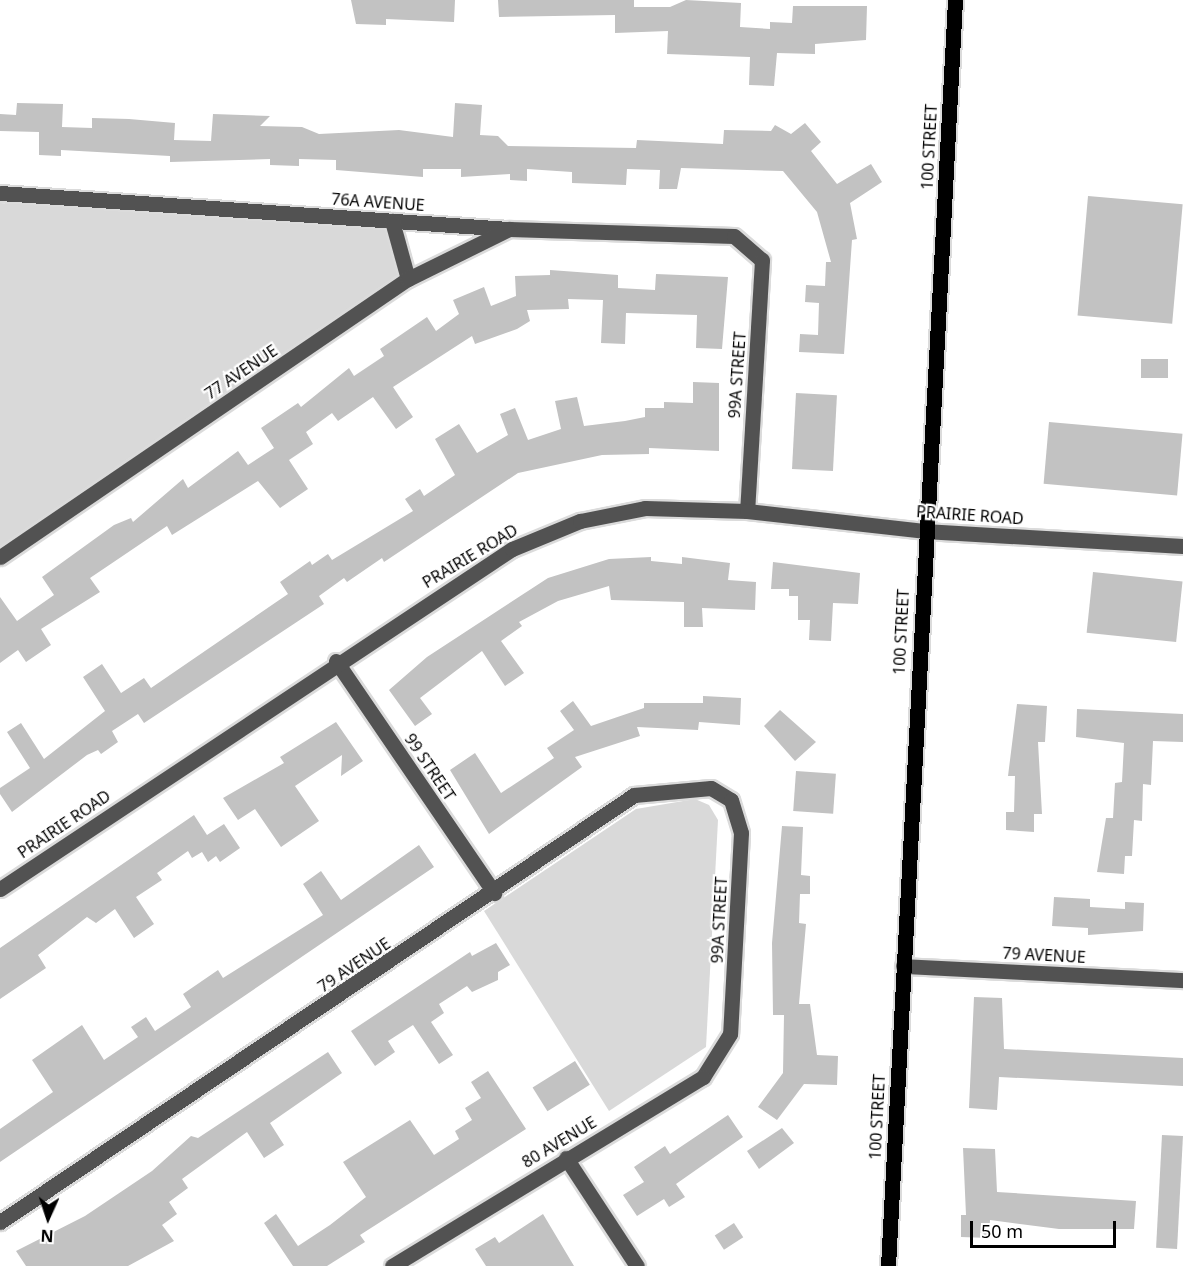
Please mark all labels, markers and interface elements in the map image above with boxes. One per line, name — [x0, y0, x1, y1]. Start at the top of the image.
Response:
street label: 100 STREET — [917, 104, 941, 190]
street label: 76A AVENUE — [331, 189, 425, 215]
street label: 99A STREET — [724, 331, 750, 419]
street label: 77 AVENUE — [201, 341, 281, 403]
street label: PRAIRIE ROAD — [916, 502, 1024, 528]
street label: PRAIRIE ROAD — [419, 520, 521, 592]
street label: 100 STREET — [889, 589, 913, 675]
street label: 99 STREET — [401, 730, 459, 804]
street label: PRAIRIE ROAD — [14, 786, 114, 862]
street label: 99A STREET — [707, 876, 731, 964]
street label: 79 AVENUE — [314, 934, 394, 996]
street label: 79 AVENUE — [1002, 943, 1086, 967]
street label: 100 STREET — [865, 1074, 889, 1160]
street label: 80 AVENUE — [518, 1112, 600, 1172]
north arrow — [18, 1188, 78, 1248]
scale bar — [973, 1209, 1118, 1247]
text: 50 m — [981, 1219, 1023, 1243]
text: N — [40, 1225, 54, 1247]

